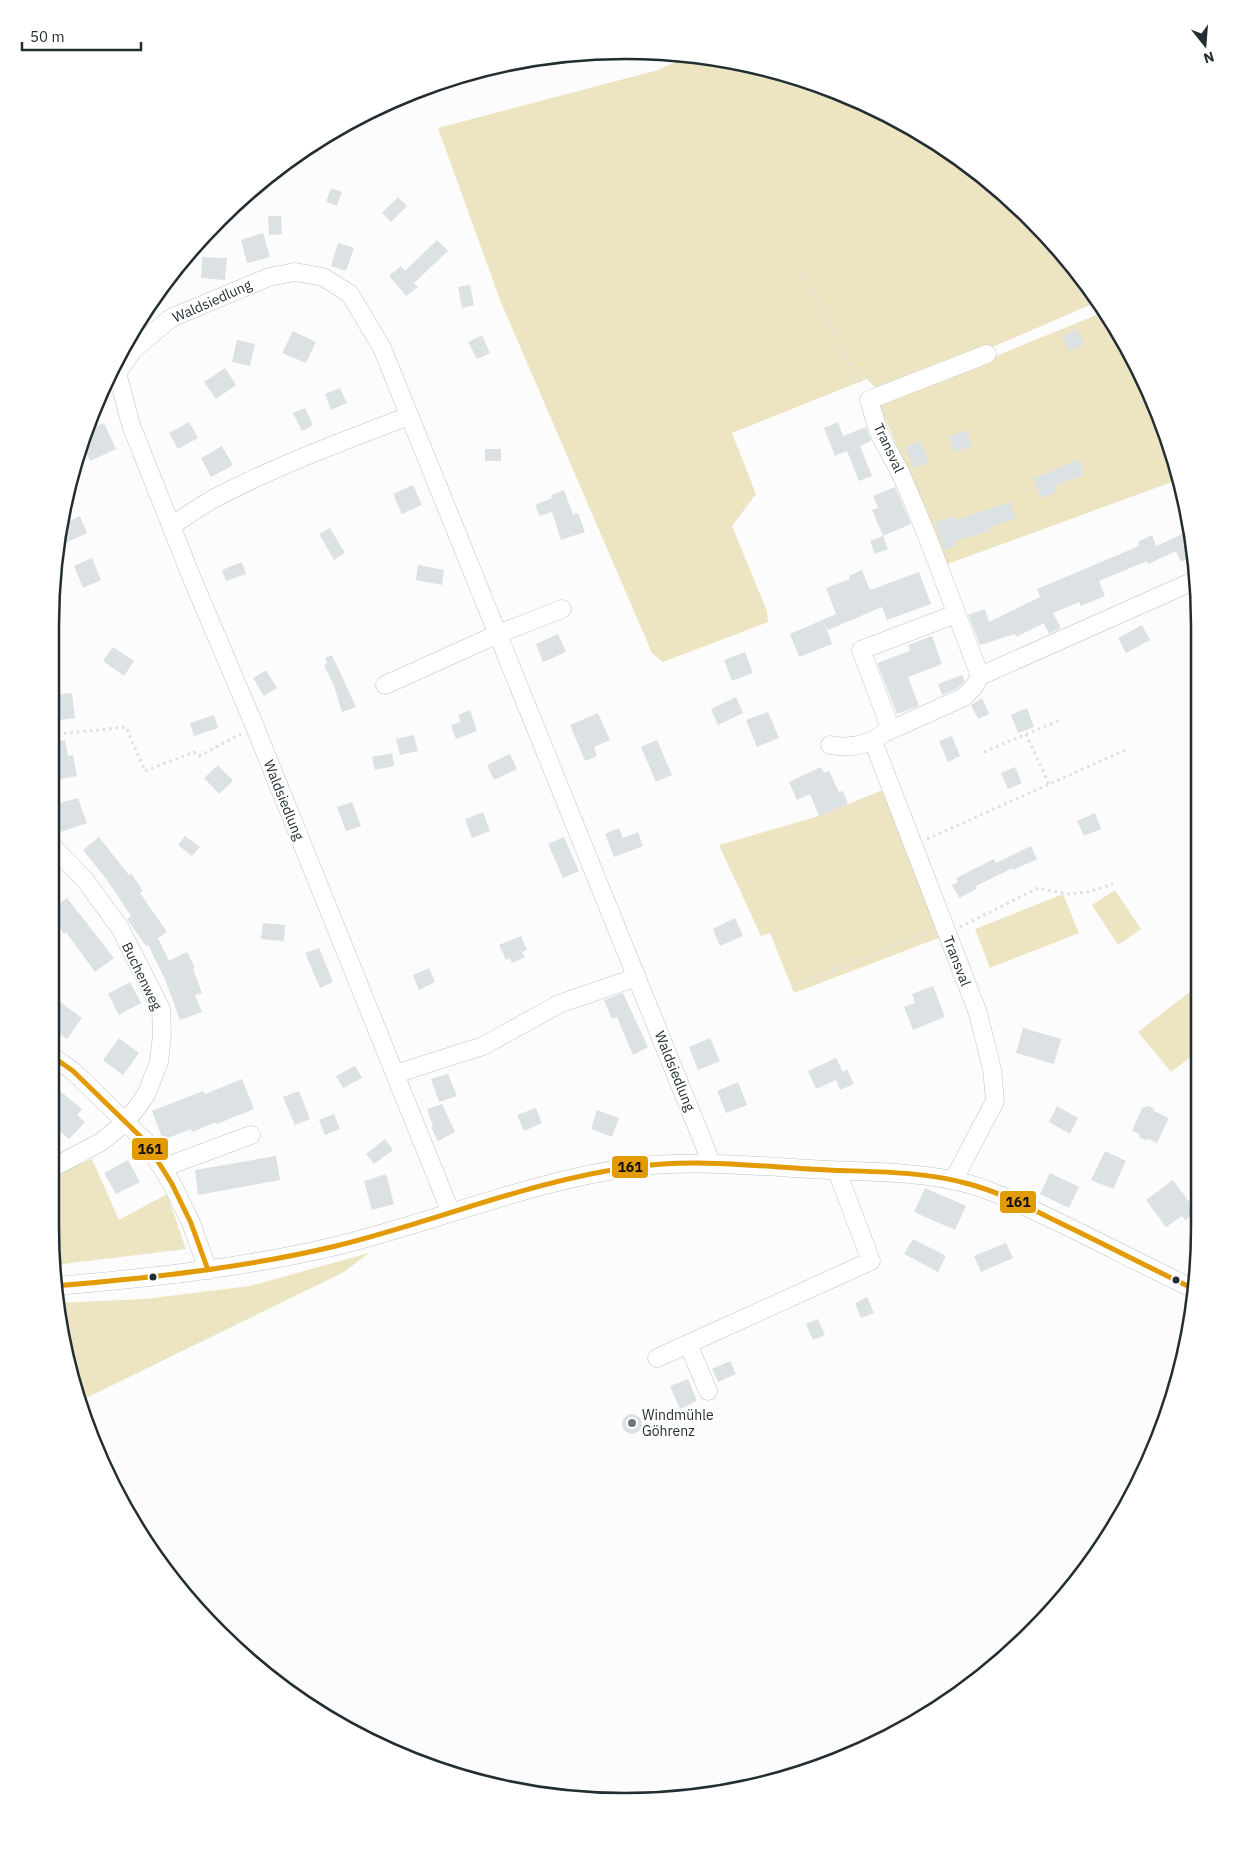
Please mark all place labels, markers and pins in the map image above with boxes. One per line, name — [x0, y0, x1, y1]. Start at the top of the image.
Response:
unlabelled marker — [148, 1272, 158, 1282]
unlabelled marker — [1171, 1275, 1181, 1285]
place label: Windmühle Göhrenz — [642, 1406, 714, 1440]
marker: Windmühle Göhrenz — [626, 1417, 638, 1429]

